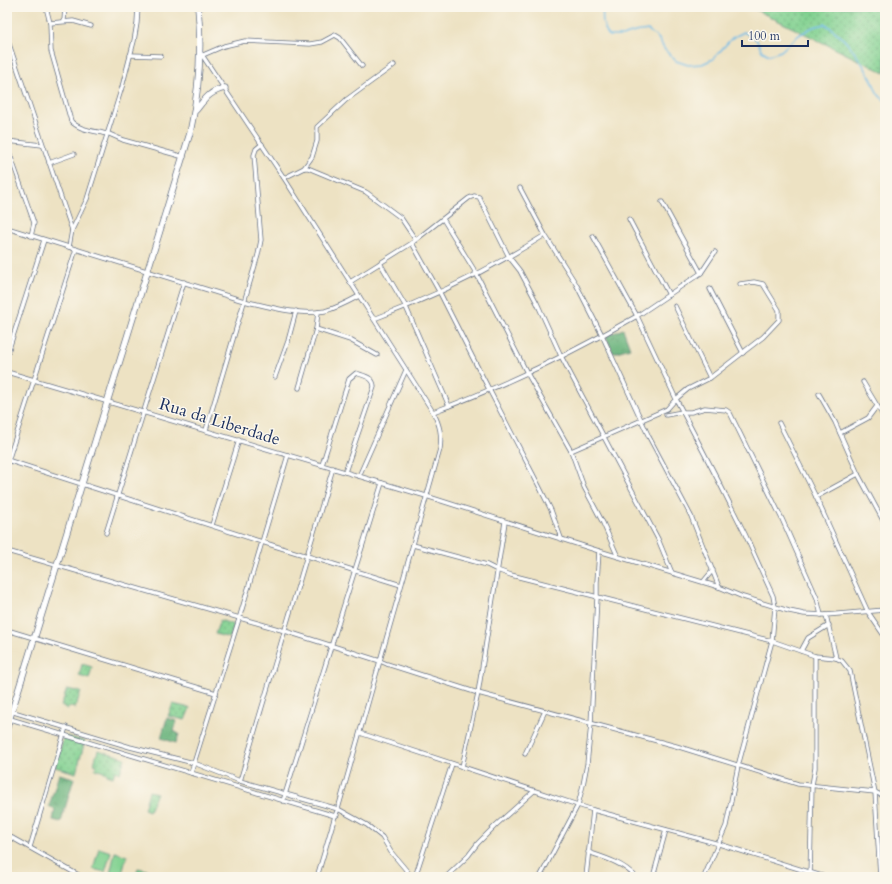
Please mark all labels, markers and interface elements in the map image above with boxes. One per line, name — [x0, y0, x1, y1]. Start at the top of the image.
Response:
scale bar — [742, 22, 808, 48]
text: 100 m — [748, 28, 781, 44]
street label: Rua da Liberdade — [157, 392, 283, 451]

